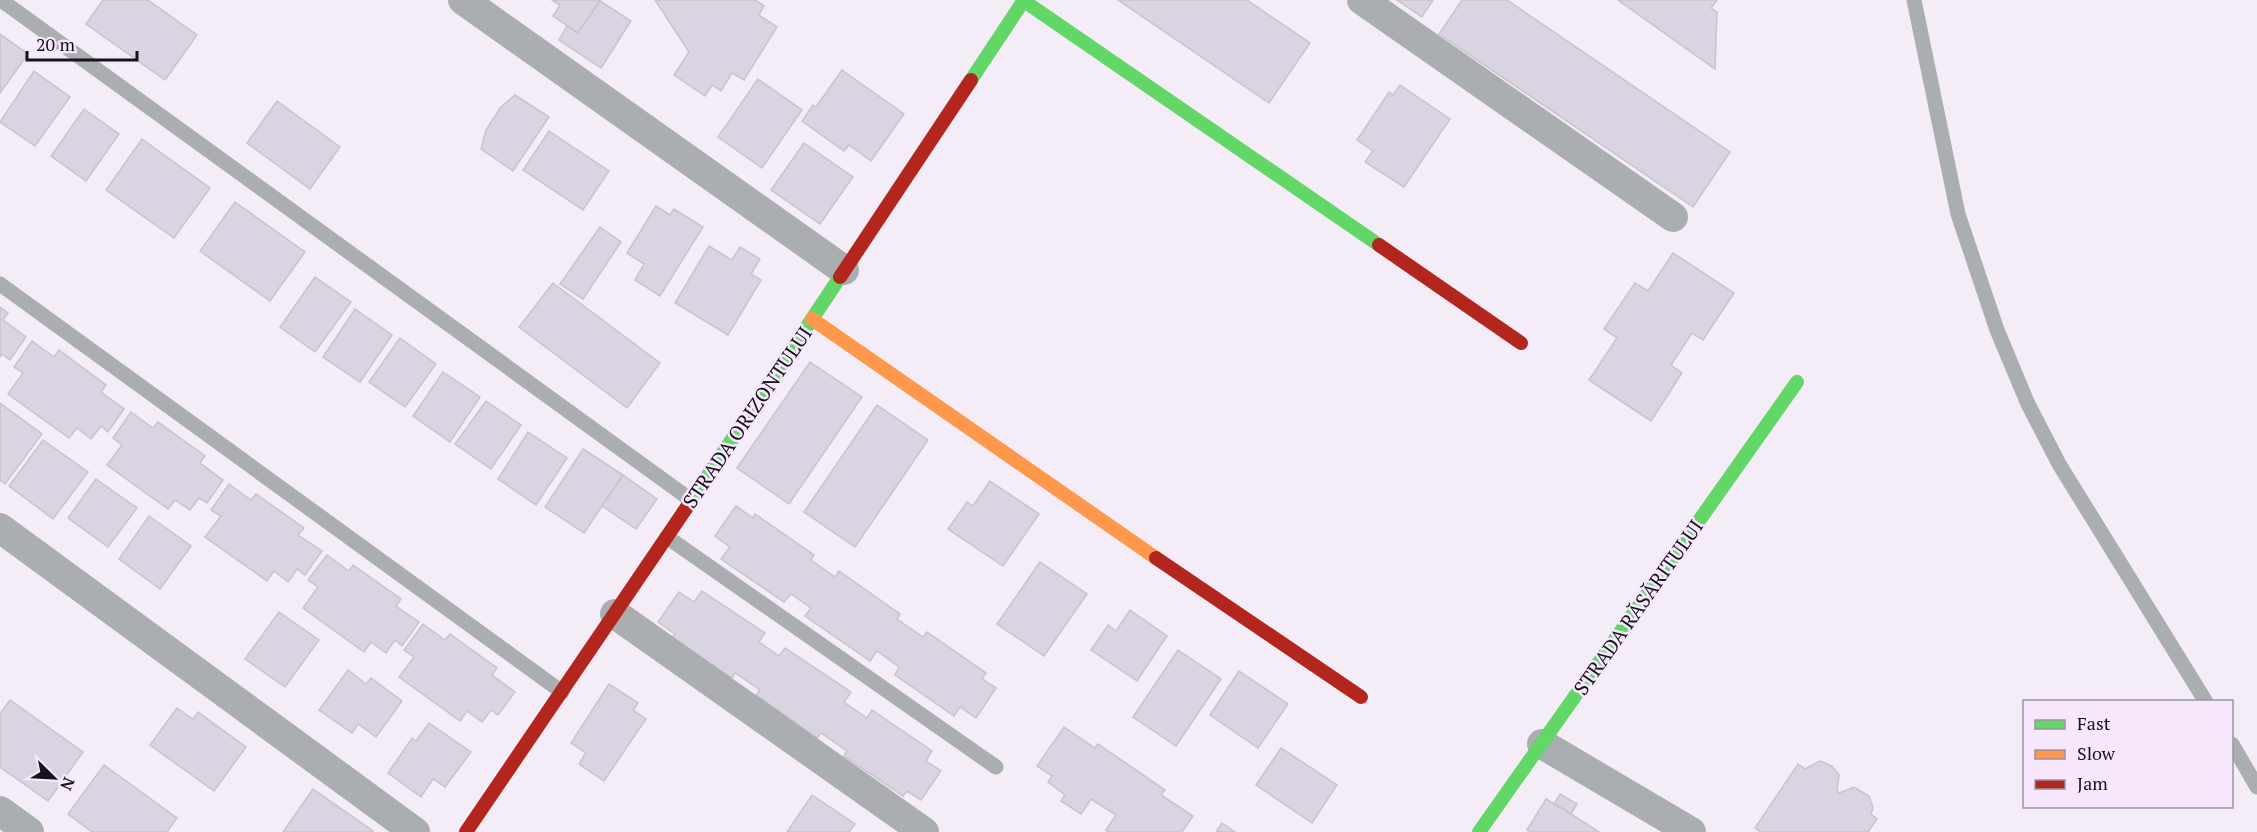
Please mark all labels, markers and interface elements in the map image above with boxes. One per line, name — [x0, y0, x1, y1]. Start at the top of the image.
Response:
scale bar — [27, 24, 136, 62]
text: 20 m — [36, 32, 76, 56]
street label: STRADA ORIZONTULUI — [676, 321, 818, 513]
street label: STRADA RĂSĂRITULUI — [1567, 514, 1709, 700]
legend — [2023, 700, 2233, 808]
text: Fast — [2077, 711, 2111, 735]
text: Slow — [2077, 741, 2116, 765]
north arrow — [24, 748, 84, 808]
text: Jam — [2077, 771, 2108, 795]
text: N — [55, 774, 80, 794]

